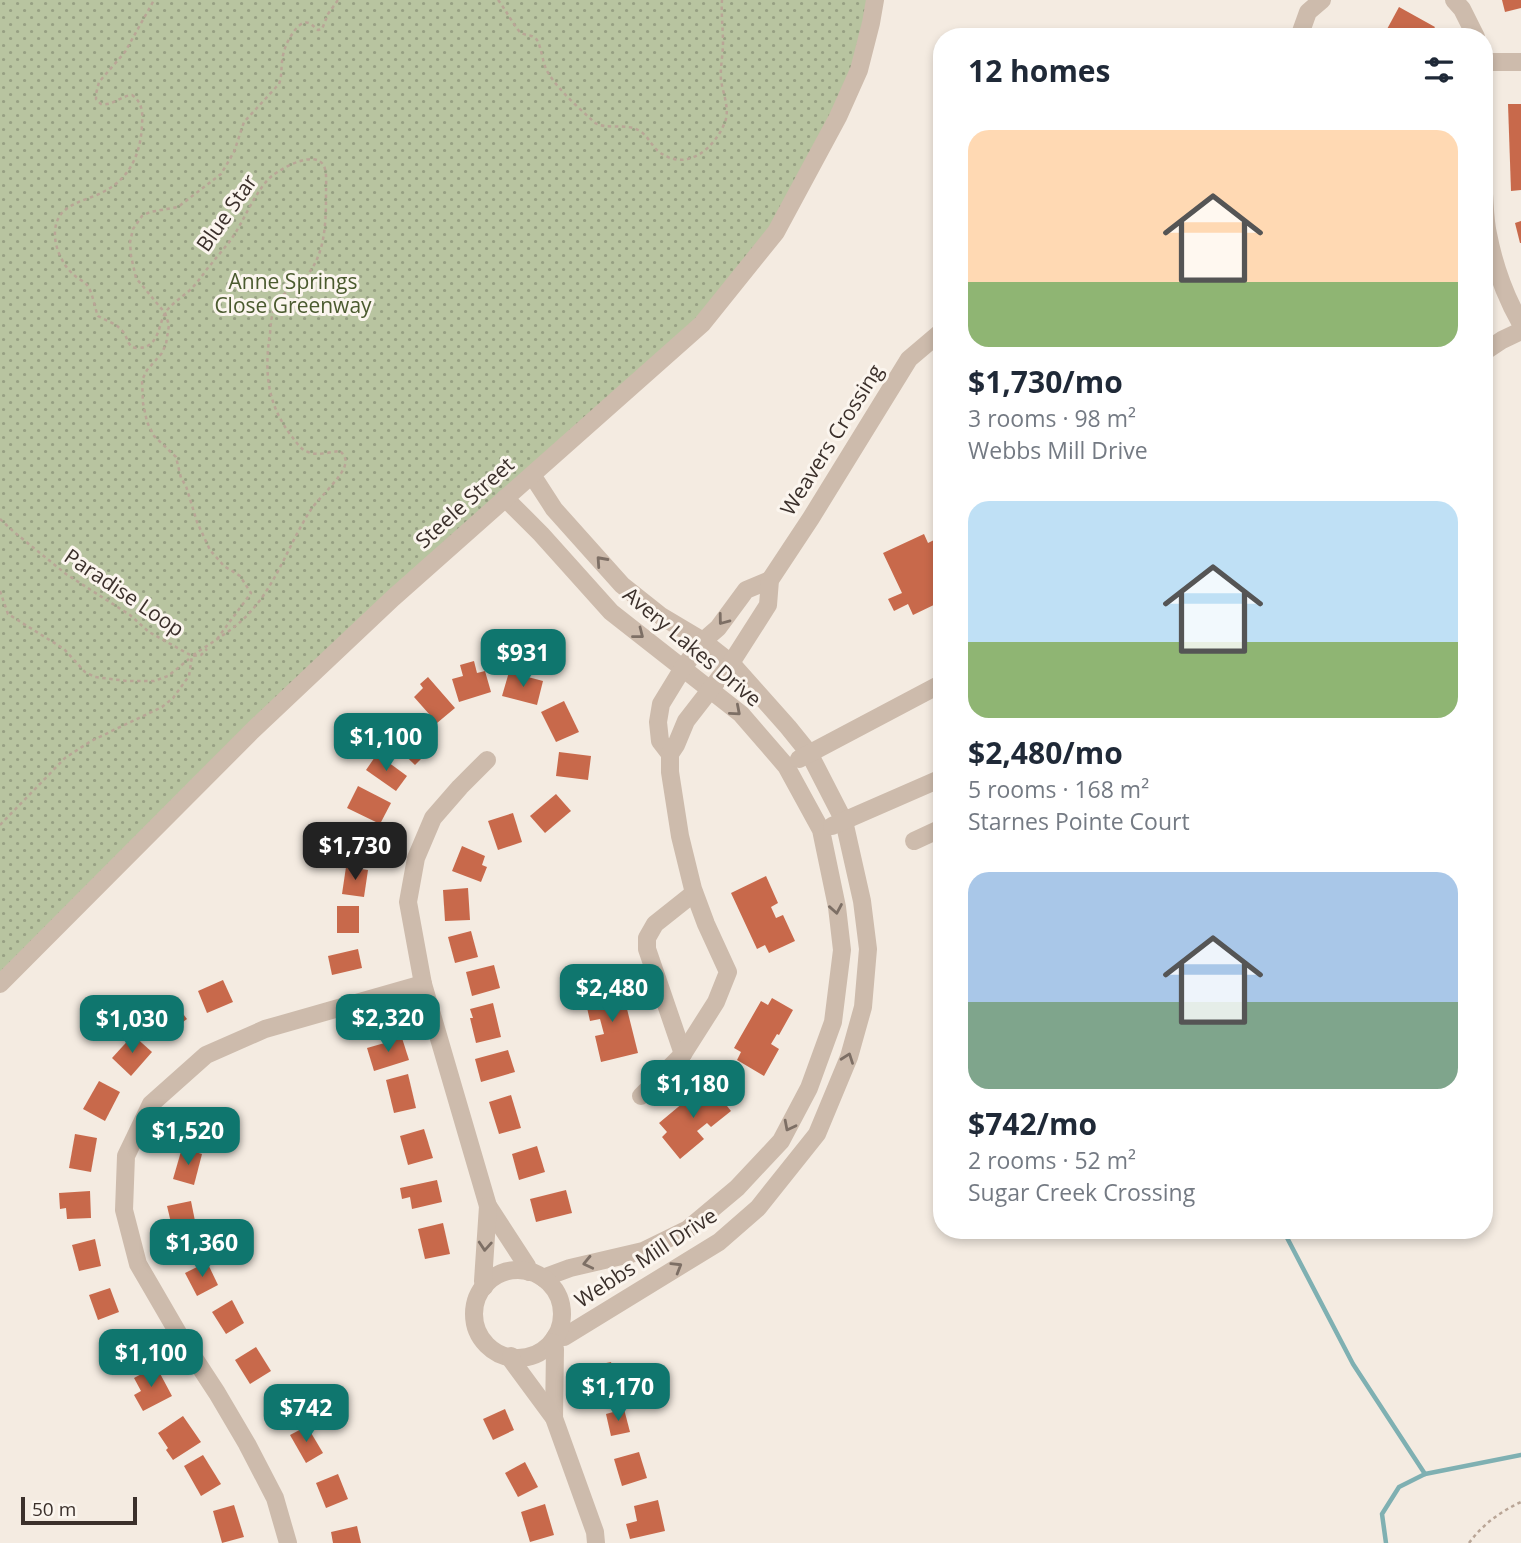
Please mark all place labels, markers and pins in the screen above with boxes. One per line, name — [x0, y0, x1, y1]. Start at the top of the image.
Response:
pin: $931 — [482, 630, 564, 689]
pin: $1,100 — [329, 714, 443, 773]
pin: $1,730 — [298, 822, 412, 882]
pin: $2,480 — [555, 964, 669, 1024]
pin: $2,320 — [331, 995, 445, 1054]
pin: $1,030 — [75, 996, 189, 1055]
pin: $1,180 — [636, 1060, 750, 1120]
pin: $1,520 — [131, 1108, 245, 1167]
pin: $1,360 — [145, 1220, 259, 1279]
pin: $1,100 — [94, 1330, 208, 1389]
pin: $1,170 — [561, 1364, 675, 1423]
pin: $742 — [265, 1384, 347, 1444]

